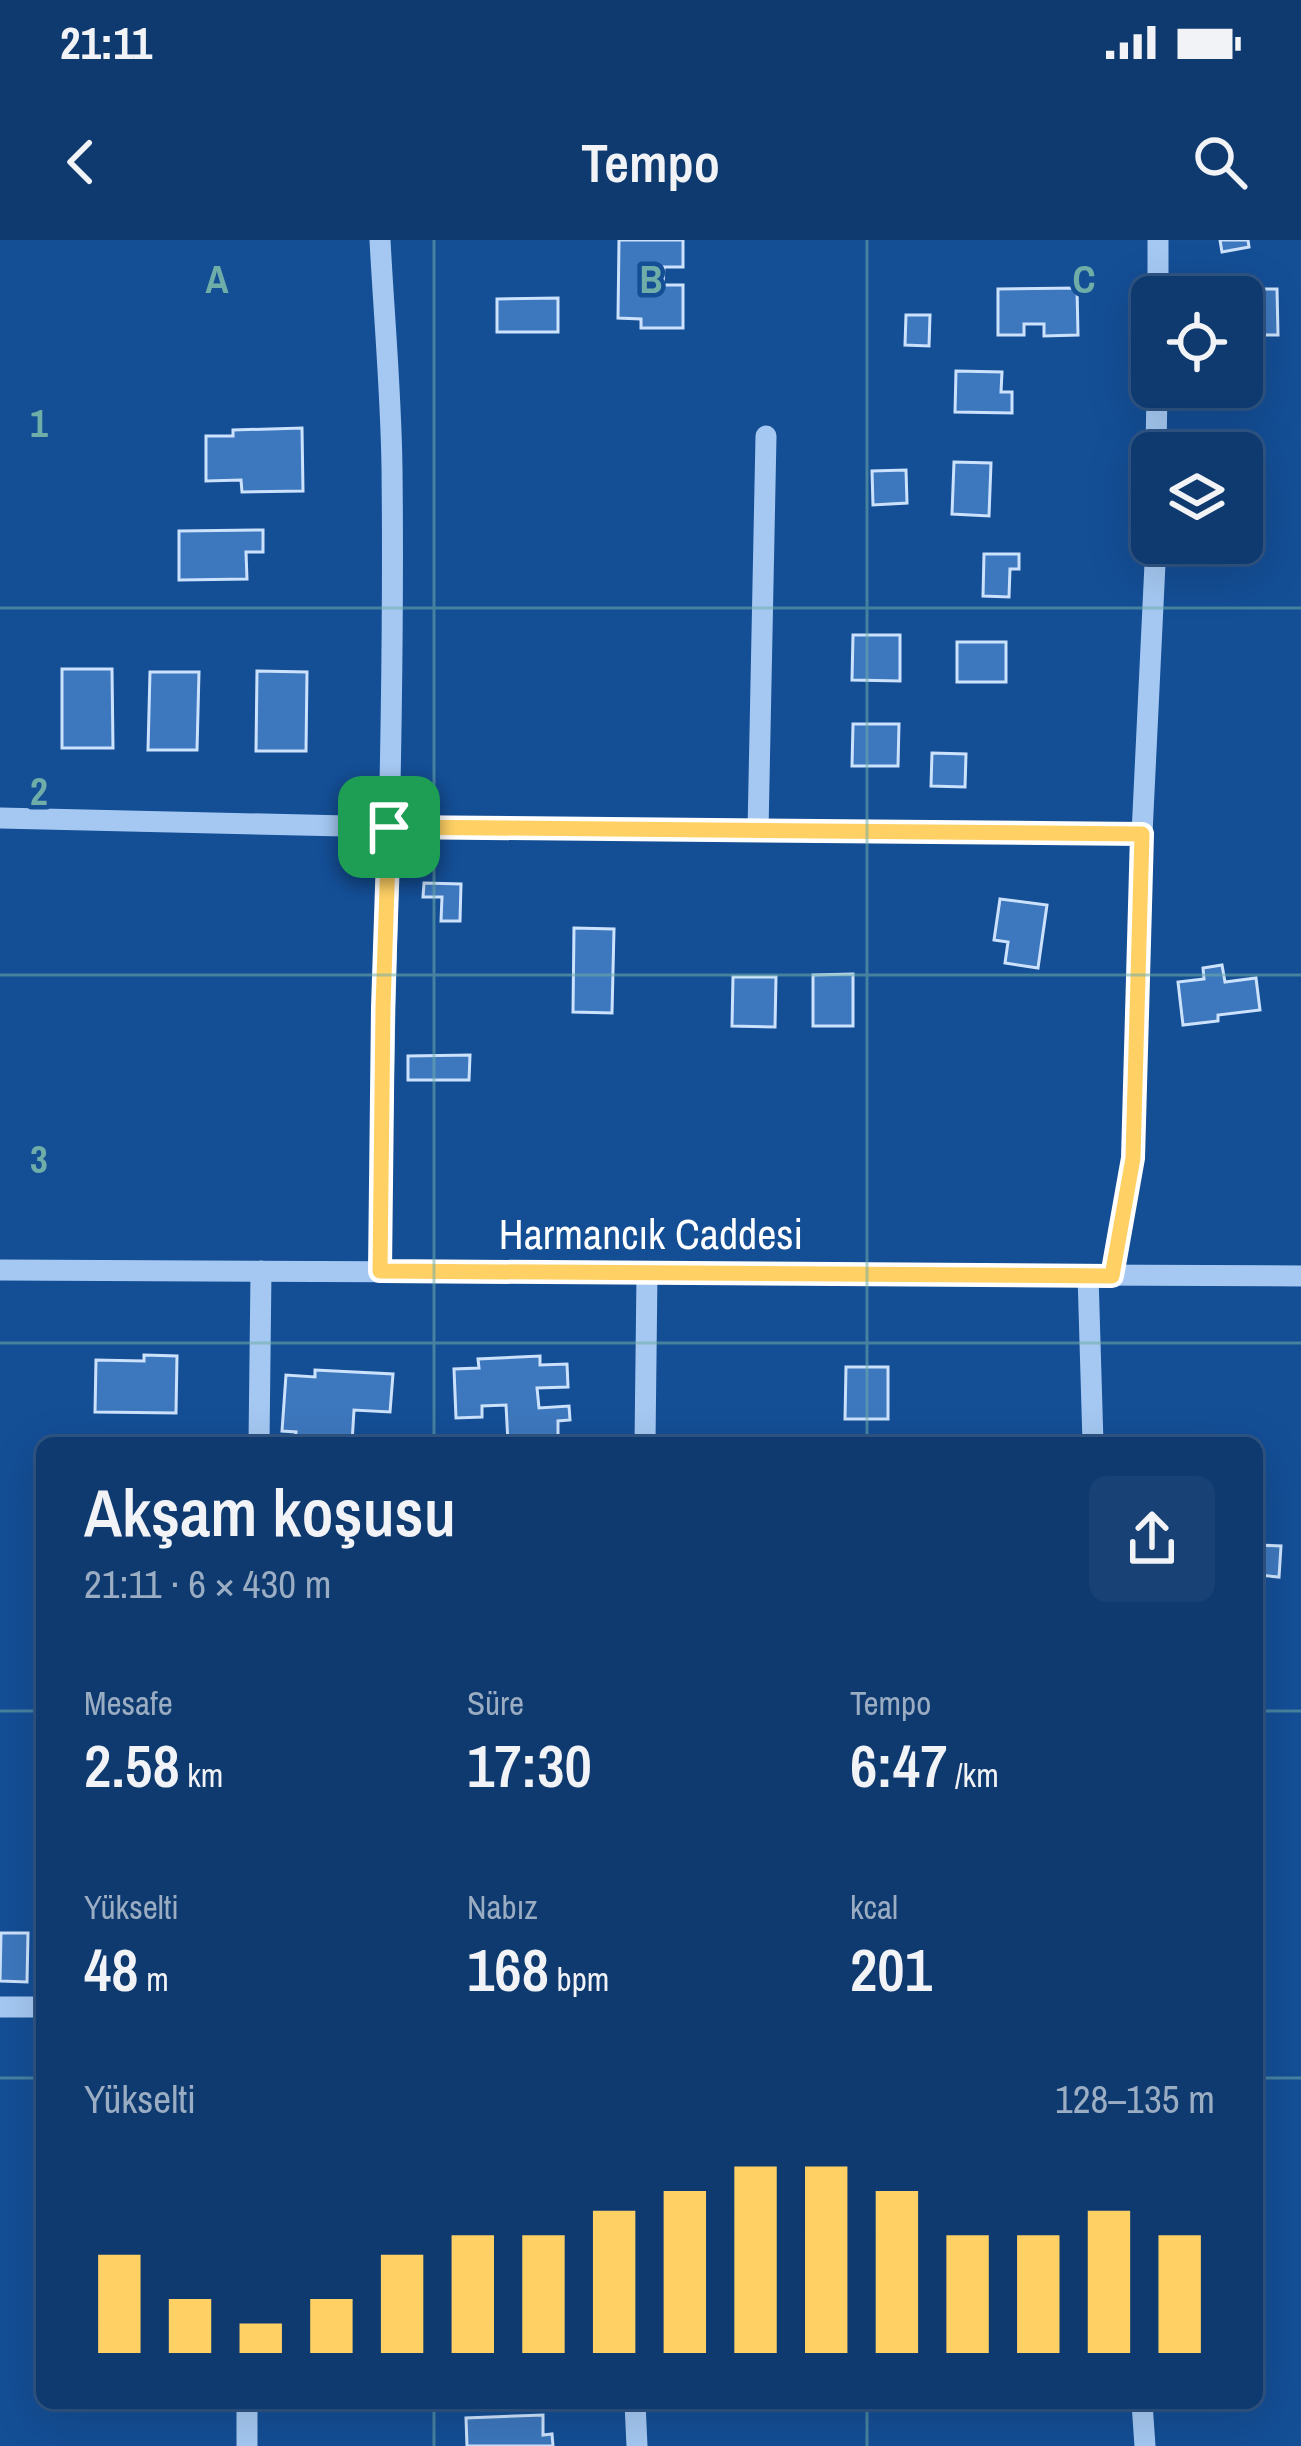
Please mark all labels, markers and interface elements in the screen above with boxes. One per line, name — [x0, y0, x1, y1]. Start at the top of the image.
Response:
text: 21:11 — [60, 12, 152, 73]
text: Tempo — [581, 126, 720, 199]
icon: back — [48, 129, 114, 195]
icon: search — [1187, 129, 1253, 195]
text: A — [205, 253, 229, 305]
text: B — [639, 253, 663, 305]
text: C — [1072, 253, 1096, 305]
map controls — [1131, 276, 1263, 564]
button: locate — [1131, 276, 1263, 408]
text: 1 — [30, 397, 48, 449]
button: layers — [1131, 432, 1263, 564]
text: 2 — [30, 765, 48, 817]
pin — [338, 776, 440, 878]
icon: arrive — [356, 794, 422, 860]
text: 3 — [30, 1133, 48, 1185]
street label: Harmancık Caddesi — [499, 1206, 803, 1262]
text: Akşam koşusu — [84, 1468, 456, 1557]
button: share — [1089, 1476, 1215, 1602]
text: 21:11 · 6 × 430 m — [84, 1558, 332, 1610]
text: Mesafe — [84, 1681, 173, 1725]
text: Süre — [467, 1681, 524, 1725]
text: Tempo — [850, 1681, 931, 1725]
text: 2.58 — [84, 1725, 180, 1806]
text: 17:30 — [467, 1725, 592, 1806]
text: 6:47 — [850, 1725, 948, 1806]
text: km — [180, 1753, 223, 1797]
text: /km — [948, 1753, 999, 1797]
text: Yükselti — [84, 1885, 179, 1929]
text: Nabız — [467, 1885, 538, 1929]
text: kcal — [850, 1885, 898, 1929]
text: 48 — [84, 1929, 139, 2010]
text: 168 — [467, 1929, 549, 2010]
text: 201 — [850, 1929, 932, 2010]
text: m — [139, 1957, 169, 2001]
text: bpm — [549, 1957, 609, 2001]
text: Yükselti — [84, 2073, 196, 2125]
text: 128–135 m — [1055, 2073, 1215, 2125]

